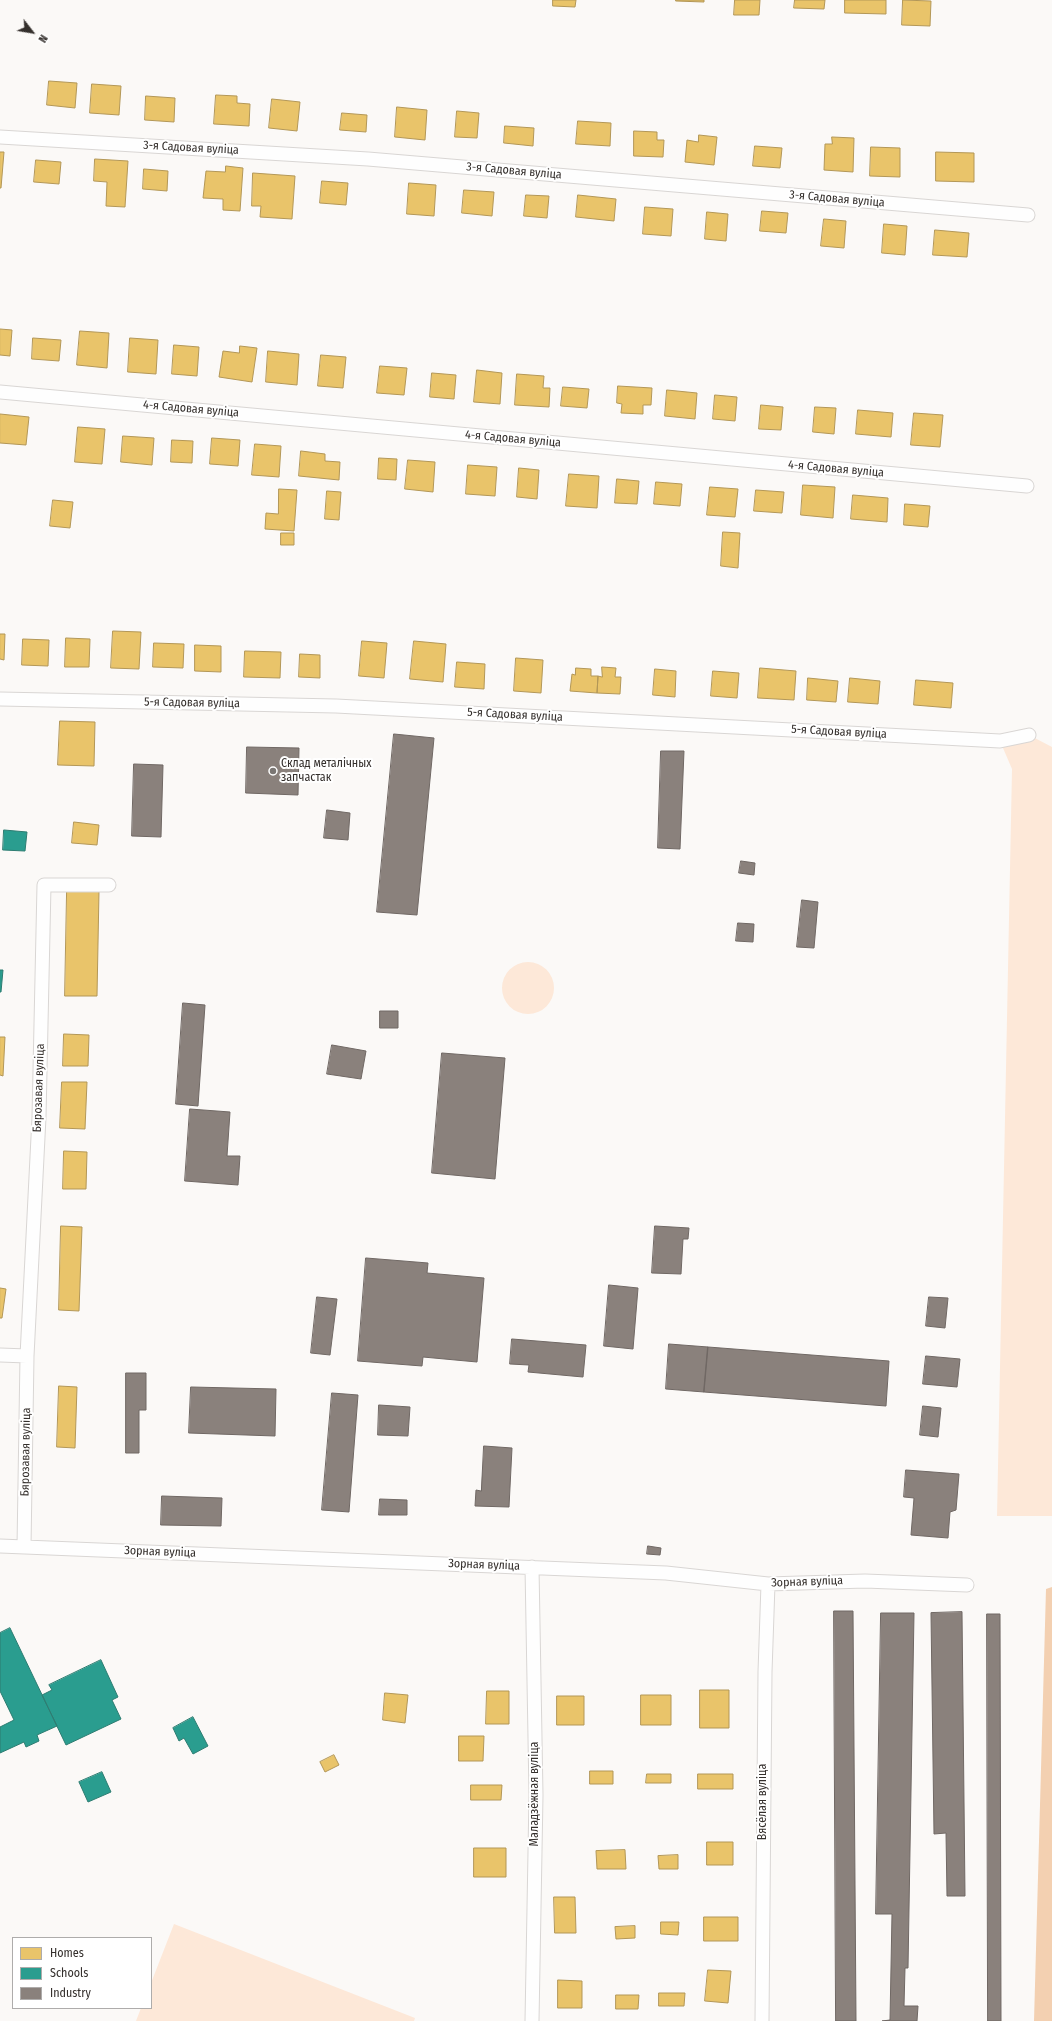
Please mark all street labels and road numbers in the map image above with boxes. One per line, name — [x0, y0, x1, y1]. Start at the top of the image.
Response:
street label: 3-я Садовая вуліца — [143, 138, 239, 158]
street label: 3-я Садовая вуліца — [466, 160, 562, 182]
street label: 3-я Садовая вуліца — [789, 188, 885, 210]
street label: 4-я Садовая вуліца — [142, 398, 240, 420]
street label: 4-я Садовая вуліца — [464, 428, 562, 450]
street label: 4-я Садовая вуліца — [787, 458, 885, 480]
street label: 5-я Садовая вуліца — [144, 695, 240, 711]
street label: 5-я Садовая вуліца — [467, 705, 563, 725]
street label: 5-я Садовая вуліца — [791, 722, 887, 742]
street label: Бярозавая вуліца — [30, 1043, 48, 1133]
street label: Бярозавая вуліца — [18, 1407, 34, 1497]
street label: Зорная вуліца — [124, 1544, 196, 1560]
street label: Зорная вуліца — [448, 1557, 520, 1573]
street label: Зорная вуліца — [771, 1574, 843, 1590]
street label: Маладзёжная вуліца — [528, 1742, 542, 1846]
street label: Вясёлая вуліца — [756, 1764, 770, 1840]

